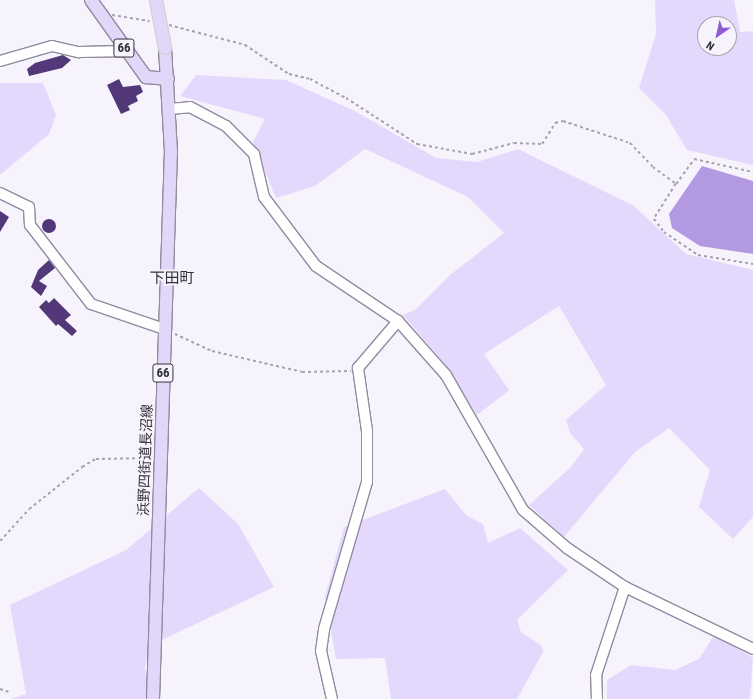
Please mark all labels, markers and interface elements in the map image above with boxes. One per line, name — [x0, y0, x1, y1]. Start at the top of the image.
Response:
north arrow — [697, 16, 737, 56]
road number: 66 — [113, 37, 135, 59]
text: N — [704, 38, 717, 53]
district label: 下田町 — [150, 270, 194, 288]
road number: 66 — [152, 362, 174, 384]
street label: 浜野四街道長沼線 — [135, 404, 155, 516]

